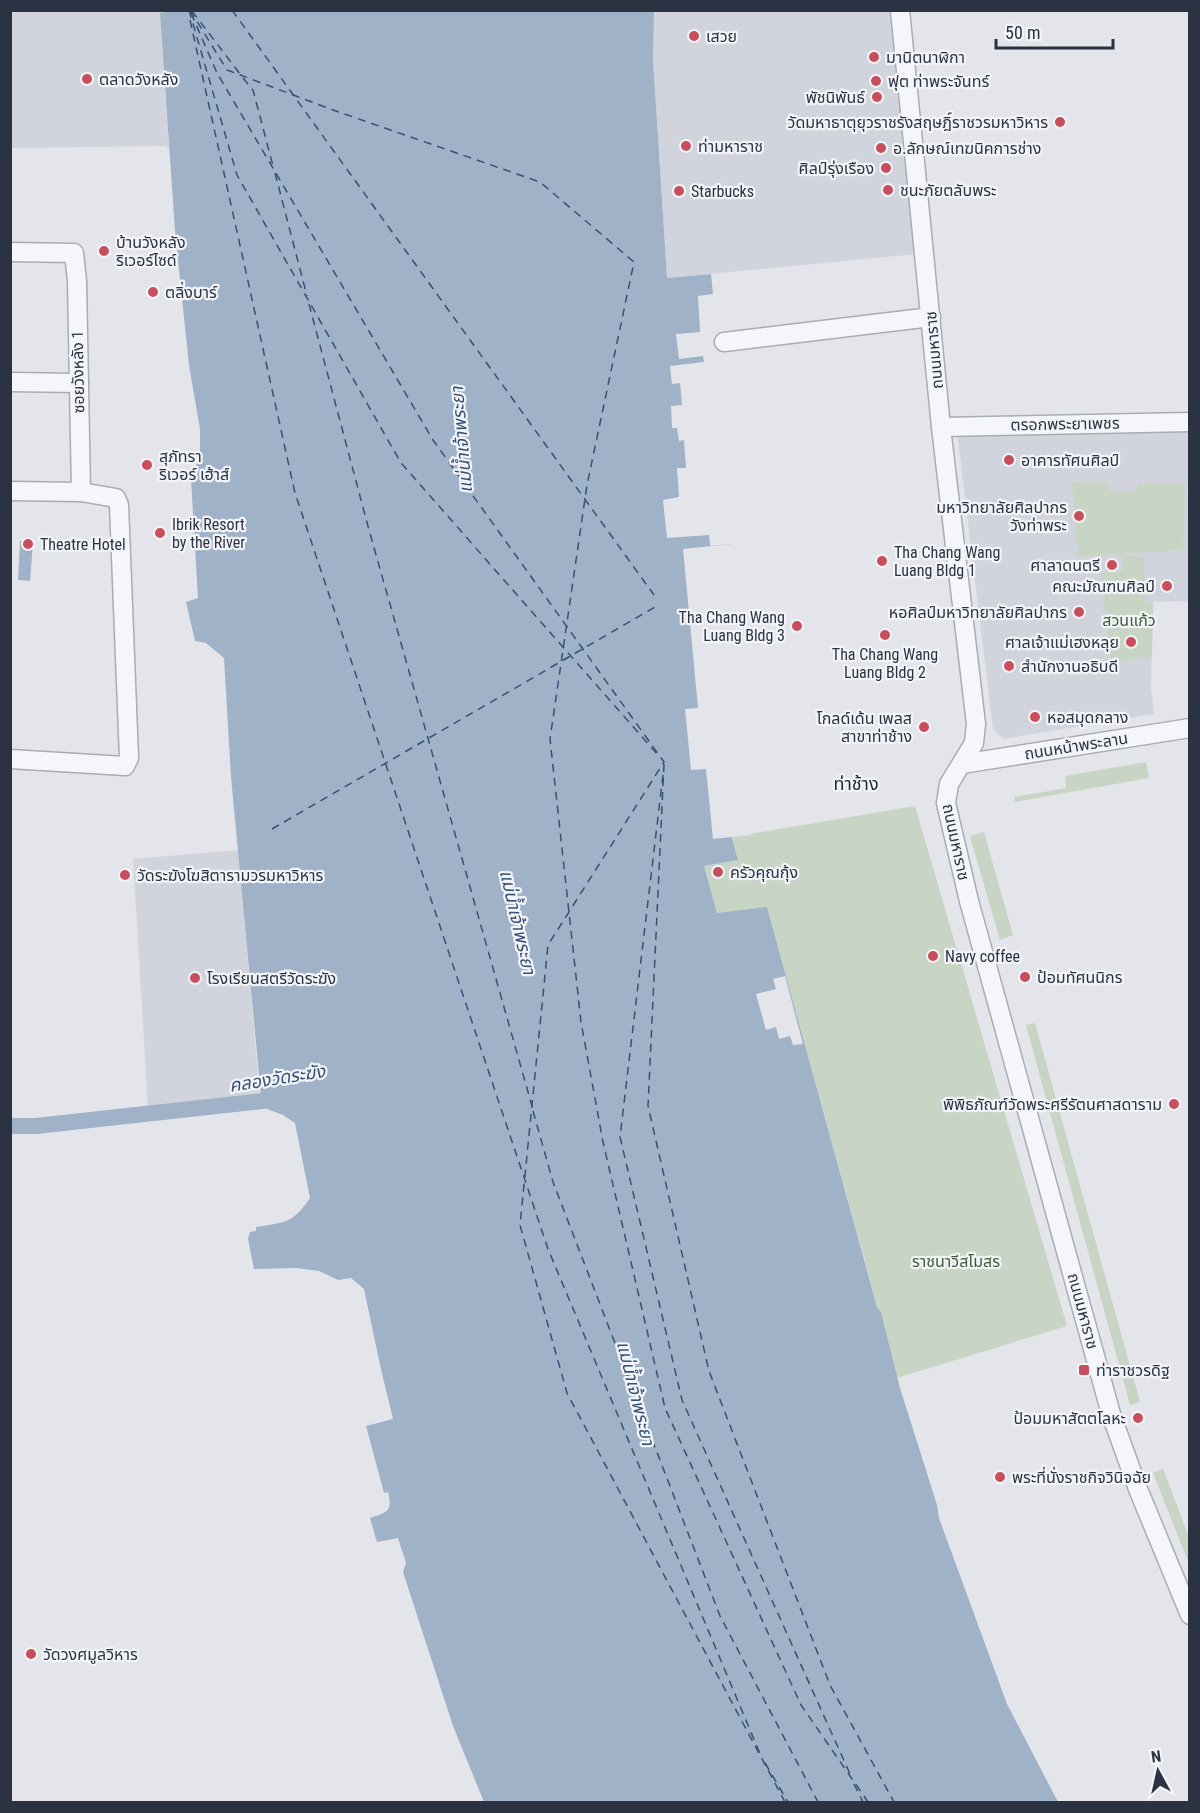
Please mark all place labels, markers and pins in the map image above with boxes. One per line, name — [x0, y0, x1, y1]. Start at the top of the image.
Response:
place label: เสวย — [706, 27, 737, 46]
marker: เสวย — [687, 29, 701, 43]
place label: มานิตนาฬิกา — [886, 48, 965, 67]
marker: มานิตนาฬิกา — [867, 50, 881, 64]
place label: ตลาดวังหลัง — [99, 70, 178, 89]
marker: ตลาดวังหลัง — [80, 72, 94, 86]
place label: ฟุต ท่าพระจันทร์ — [888, 72, 990, 91]
marker: ฟุต ท่าพระจันทร์ — [869, 74, 883, 88]
place label: พัชนิพันธ์ — [806, 88, 865, 107]
marker: พัชนิพันธ์ — [870, 90, 884, 104]
place label: วัดมหาธาตุยุวราชรังสฤษฎิ์ราชวรมหาวิหาร — [788, 112, 1048, 132]
marker: วัดมหาธาตุยุวราชรังสฤษฎิ์ราชวรมหาวิหาร — [1053, 115, 1067, 129]
place label: ท่ามหาราช — [698, 137, 763, 156]
marker: ท่ามหาราช — [679, 139, 693, 153]
place label: อ.ลักษณ์เทฆนิคการช่าง — [893, 139, 1041, 158]
marker: อ.ลักษณ์เทฆนิคการช่าง — [874, 141, 888, 155]
place label: ศิลป์รุ่งเรือง — [799, 159, 874, 178]
marker: ศิลป์รุ่งเรือง — [879, 161, 893, 175]
place label: ชนะภัยตลับพระ — [900, 181, 996, 200]
place label: Starbucks — [691, 182, 754, 201]
marker: ชนะภัยตลับพระ — [881, 183, 895, 197]
marker: Starbucks — [672, 184, 686, 198]
place label: บ้านวังหลัง ริเวอร์ไซด์ — [116, 233, 186, 270]
marker: บ้านวังหลัง ริเวอร์ไซด์ — [97, 244, 111, 258]
place label: ตลิ่งบาร์ — [165, 281, 218, 302]
marker: ตลิ่งบาร์ — [146, 285, 160, 299]
place label: สุภัทรา ริเวอร์ เฮ้าส์ — [159, 447, 229, 484]
place label: อาคารทัศนศิลป์ — [1021, 451, 1119, 470]
marker: อาคารทัศนศิลป์ — [1002, 453, 1016, 467]
marker: สุภัทรา ริเวอร์ เฮ้าส์ — [140, 458, 154, 472]
place label: มหาวิทยาลัยศิลปากร วังท่าพระ — [936, 498, 1067, 535]
marker: มหาวิทยาลัยศิลปากร วังท่าพระ — [1072, 509, 1086, 523]
place label: Ibrik Resort by the River — [172, 515, 245, 552]
marker: Ibrik Resort by the River — [153, 526, 167, 540]
place label: Theatre Hotel — [40, 535, 126, 554]
marker: Theatre Hotel — [21, 537, 35, 551]
place label: Tha Chang Wang Luang Bldg 1 — [894, 543, 1000, 580]
marker: Tha Chang Wang Luang Bldg 1 — [875, 554, 889, 568]
place label: ศาลาดนตรี — [1030, 556, 1100, 575]
marker: ศาลาดนตรี — [1105, 558, 1119, 572]
place label: คณะมัณฑนศิลป์ — [1052, 577, 1155, 596]
marker: คณะมัณฑนศิลป์ — [1160, 579, 1174, 593]
place label: หอศิลป์มหาวิทยาลัยศิลปากร — [889, 603, 1067, 622]
marker: หอศิลป์มหาวิทยาลัยศิลปากร — [1072, 605, 1086, 619]
place label: Tha Chang Wang Luang Bldg 3 — [679, 608, 785, 645]
marker: Tha Chang Wang Luang Bldg 3 — [790, 619, 804, 633]
marker: Tha Chang Wang Luang Bldg 2 — [878, 628, 892, 642]
place label: ศาลเจ้าแม่เฮงหลุย — [1005, 633, 1119, 652]
marker: ศาลเจ้าแม่เฮงหลุย — [1124, 635, 1138, 649]
place label: Tha Chang Wang Luang Bldg 2 — [832, 645, 938, 682]
place label: สำนักงานอธิบดี — [1021, 657, 1118, 676]
marker: สำนักงานอธิบดี — [1002, 659, 1016, 673]
place label: หอสมุดกลาง — [1047, 708, 1128, 727]
place label: โกลด์เด้น เพลส สาขาท่าช้าง — [817, 709, 912, 746]
marker: หอสมุดกลาง — [1028, 710, 1042, 724]
marker: โกลด์เด้น เพลส สาขาท่าช้าง — [917, 720, 931, 734]
place label: ครัวคุณกุ้ง — [730, 863, 798, 882]
marker: ครัวคุณกุ้ง — [711, 865, 725, 879]
place label: วัดระฆังโฆสิตารามวรมหาวิหาร — [137, 866, 324, 885]
marker: วัดระฆังโฆสิตารามวรมหาวิหาร — [118, 868, 132, 882]
place label: Navy coffee — [945, 947, 1020, 966]
marker: Navy coffee — [926, 949, 940, 963]
place label: ป้อมทัศนนิกร — [1037, 968, 1123, 987]
place label: โรงเรียนสตรีวัดระฆัง — [207, 969, 336, 988]
marker: ป้อมทัศนนิกร — [1018, 970, 1032, 984]
marker: โรงเรียนสตรีวัดระฆัง — [188, 971, 202, 985]
place label: พิพิธภัณฑ์วัดพระศรีรัตนศาสดาราม — [943, 1095, 1162, 1114]
marker: พิพิธภัณฑ์วัดพระศรีรัตนศาสดาราม — [1167, 1097, 1181, 1111]
place label: ท่าราชวรดิฐ — [1096, 1361, 1170, 1380]
marker: ท่าราชวรดิฐ — [1077, 1363, 1091, 1377]
place label: ป้อมมหาสัตตโลหะ — [1013, 1409, 1126, 1428]
marker: ป้อมมหาสัตตโลหะ — [1131, 1411, 1145, 1425]
place label: พระที่นั่งราชกิจวินิจฉัย — [1012, 1466, 1151, 1487]
marker: พระที่นั่งราชกิจวินิจฉัย — [993, 1470, 1007, 1484]
place label: วัดวงศมูลวิหาร — [43, 1645, 138, 1664]
marker: วัดวงศมูลวิหาร — [24, 1647, 38, 1661]

